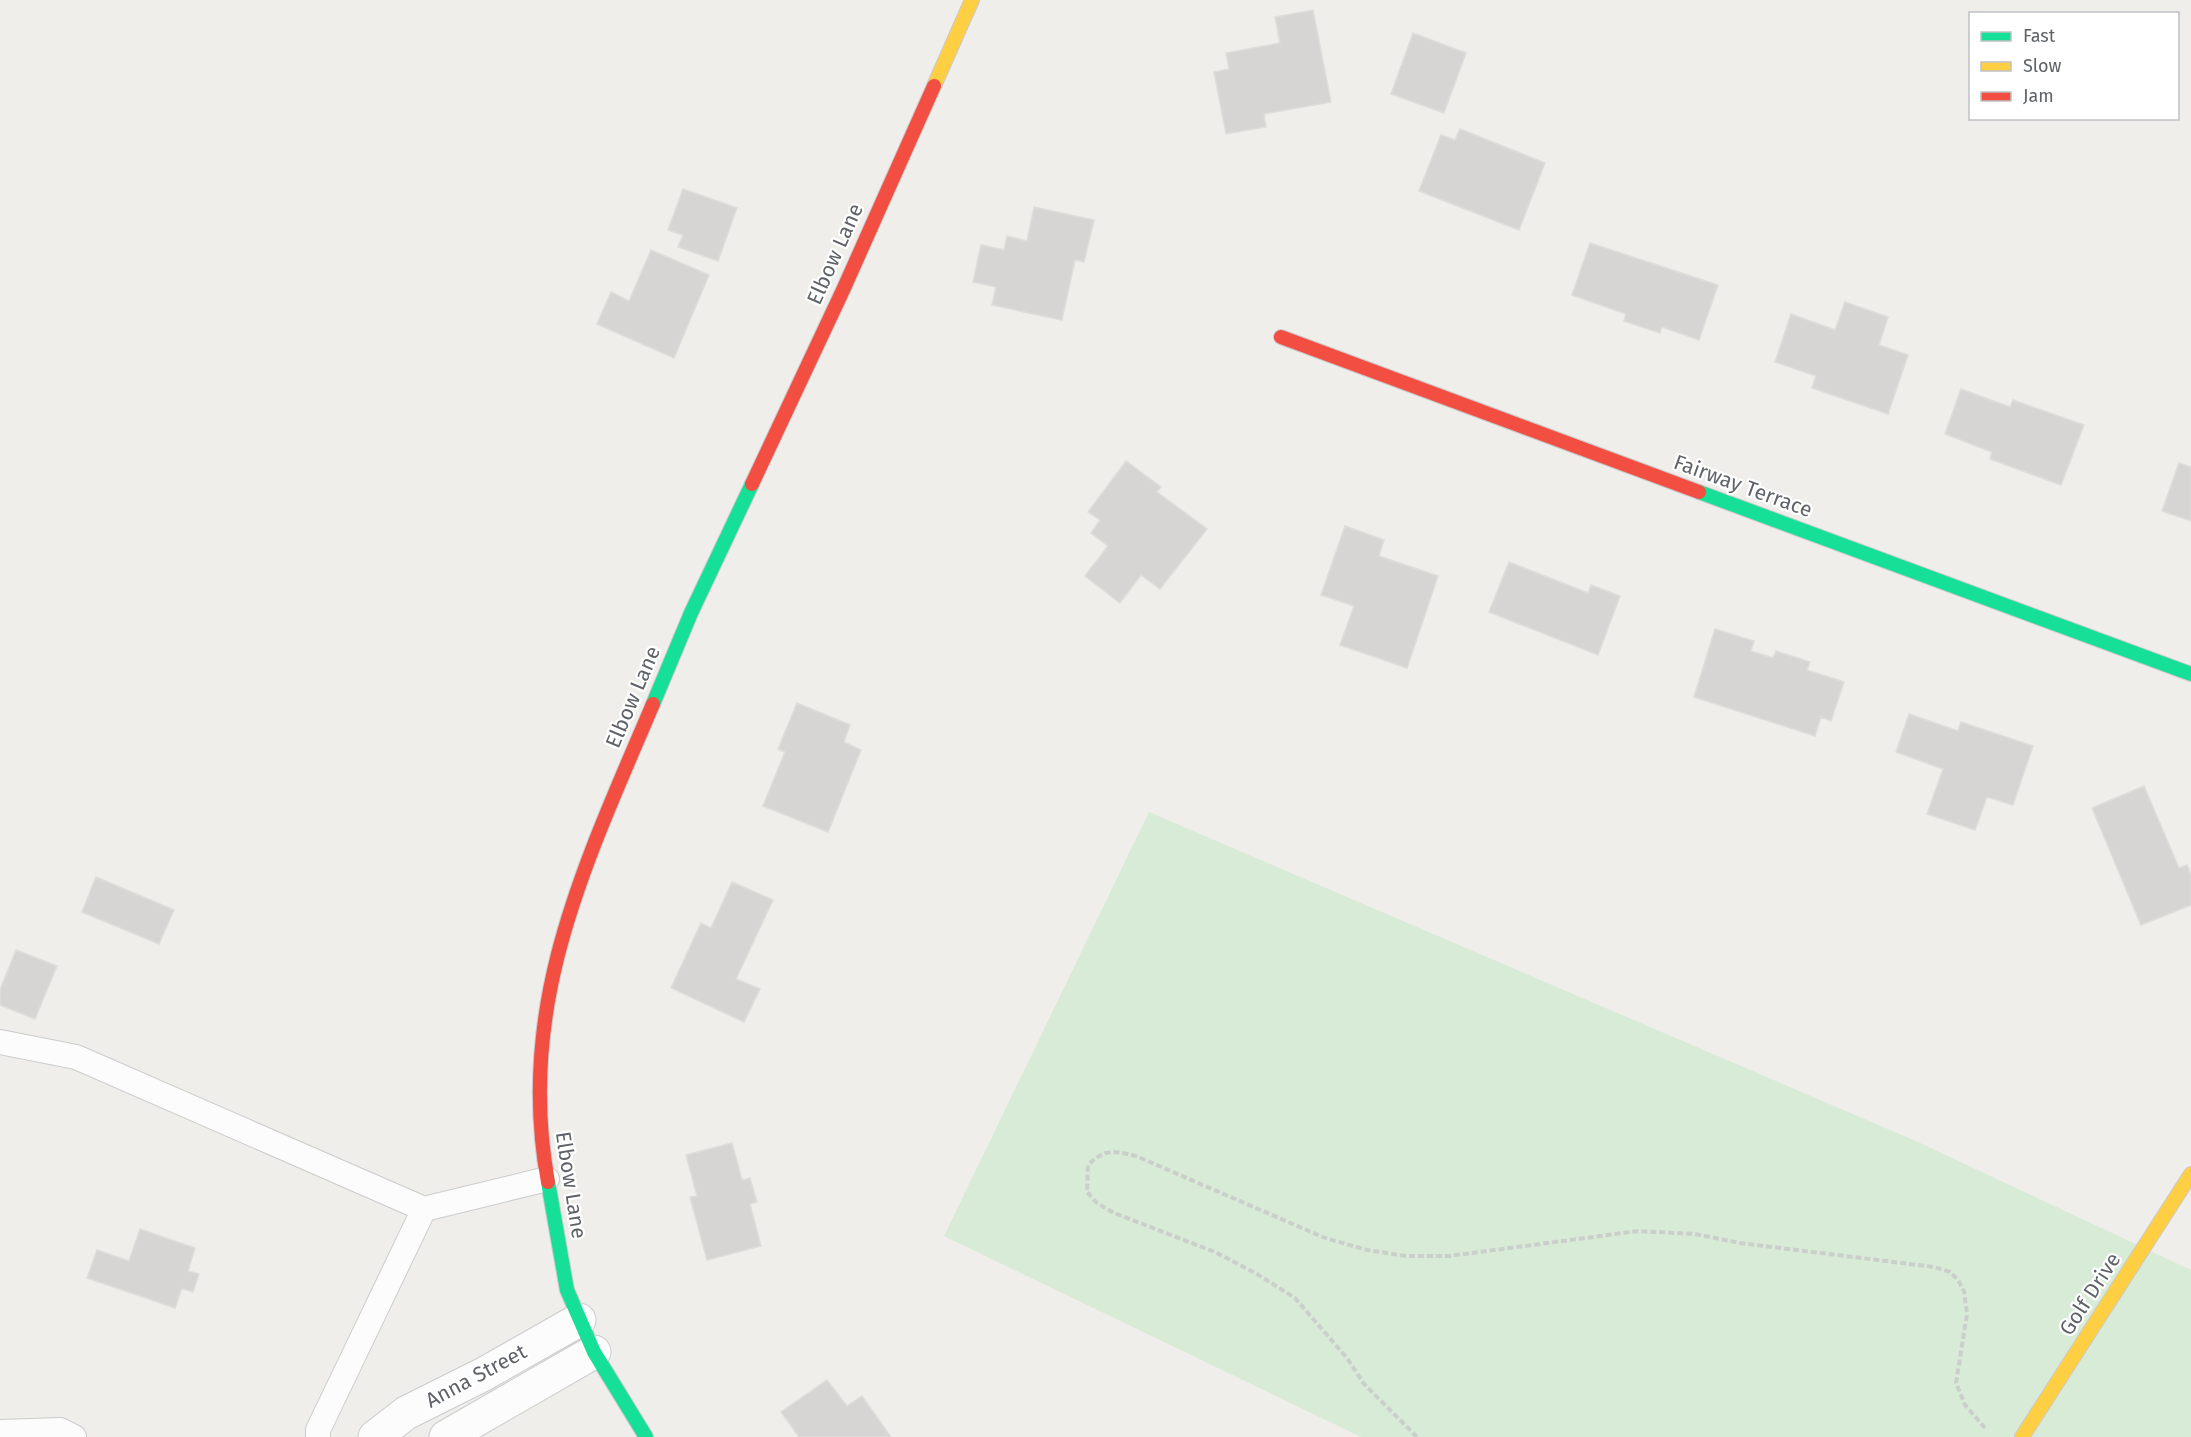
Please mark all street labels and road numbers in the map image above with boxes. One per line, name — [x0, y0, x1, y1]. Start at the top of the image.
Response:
street label: Elbow Lane — [801, 199, 869, 309]
street label: Fairway Terrace — [1670, 449, 1816, 523]
street label: Elbow Lane — [600, 642, 666, 752]
street label: Elbow Lane — [550, 1130, 592, 1240]
street label: Golf Drive — [2054, 1248, 2126, 1340]
street label: Anna Street — [421, 1338, 531, 1413]

